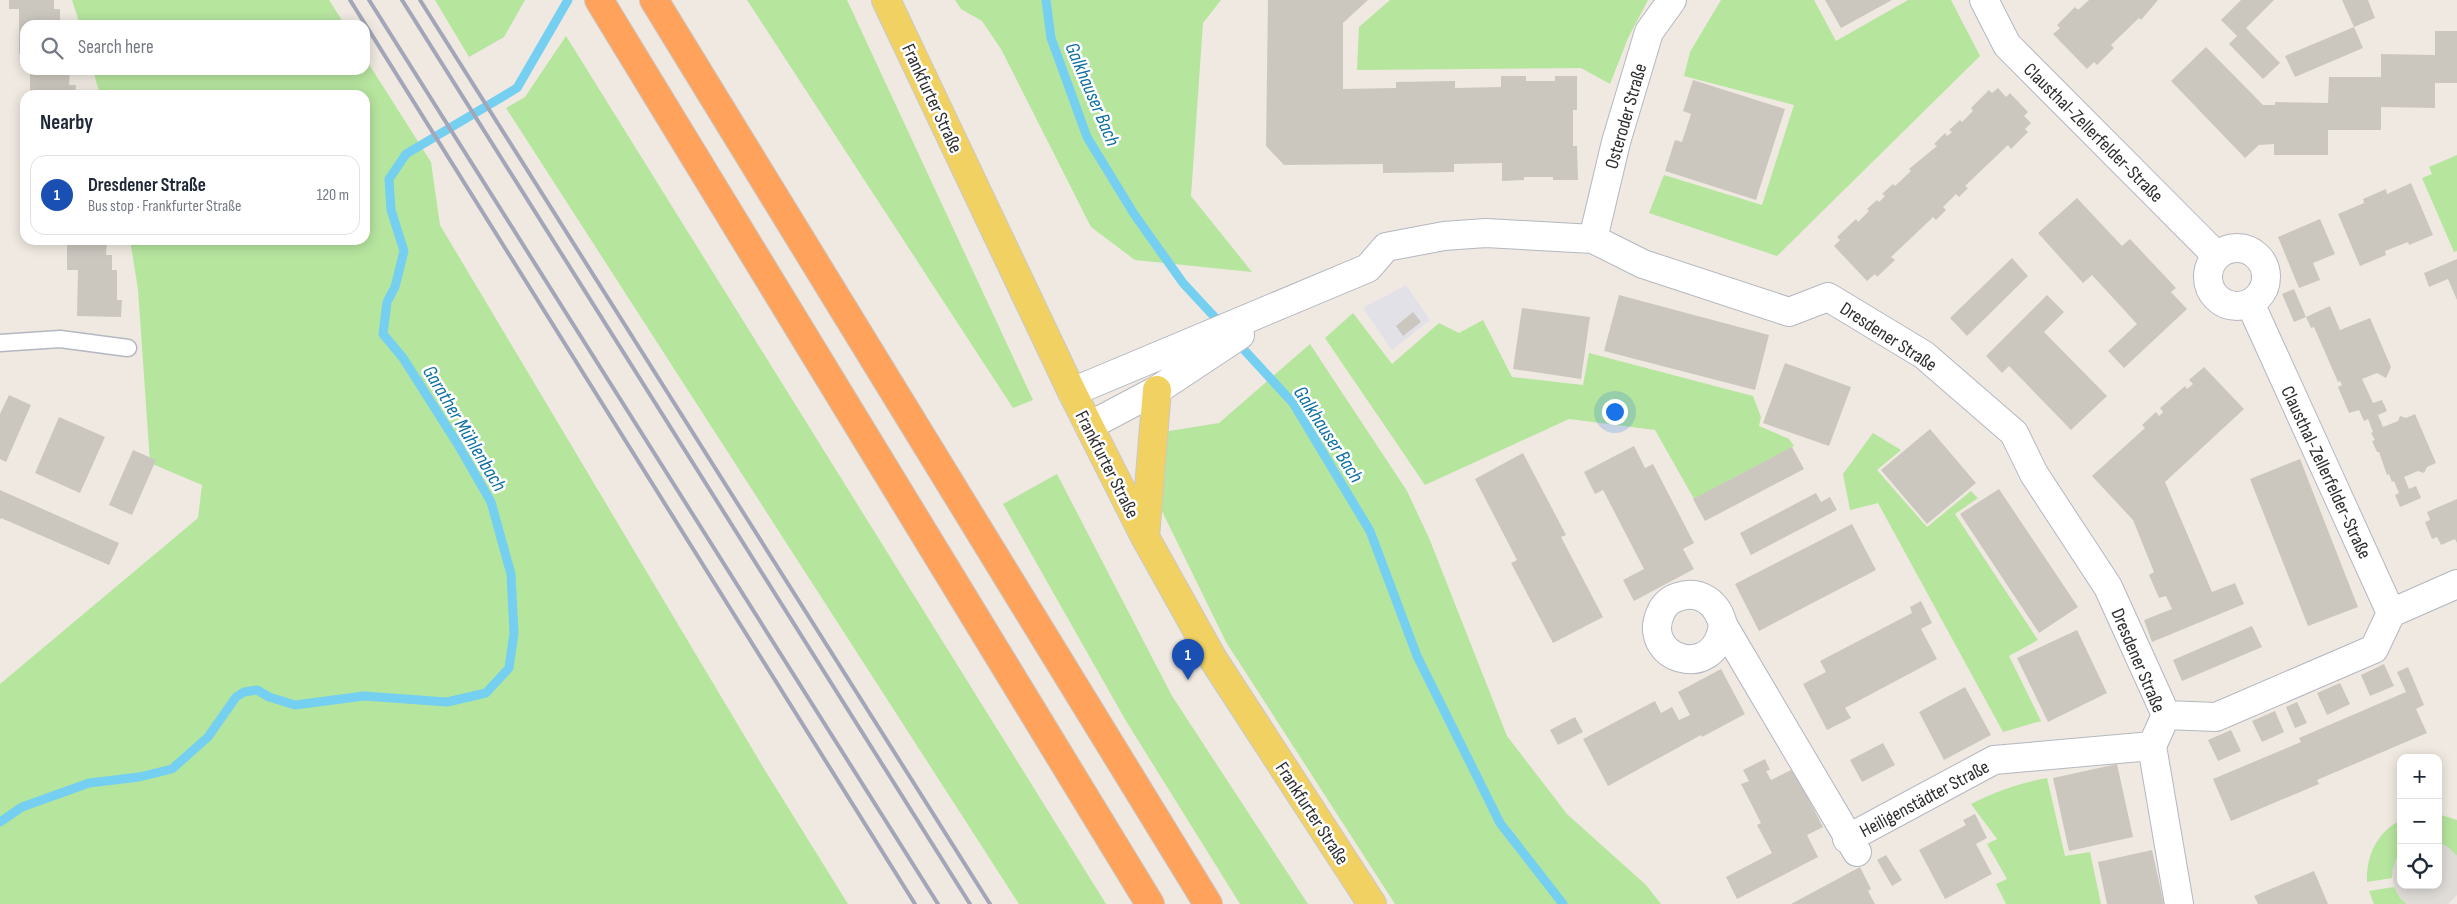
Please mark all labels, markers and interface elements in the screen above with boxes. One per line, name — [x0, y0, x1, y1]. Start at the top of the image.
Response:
search box — [20, 20, 370, 75]
icon: search — [38, 34, 66, 62]
text: Search here — [78, 36, 154, 59]
water label: Galkhauser Bach — [1059, 39, 1125, 150]
street label: Frankfurter Straße — [896, 40, 967, 157]
street label: Clausthal-Zellerfelder-Straße — [2018, 58, 2168, 208]
street label: Osteroder Straße — [1600, 61, 1652, 172]
text: Nearby — [40, 110, 93, 135]
text: Dresdener Straße — [88, 174, 206, 197]
text: 1 — [54, 186, 60, 205]
text: 120 m — [317, 186, 349, 205]
text: Bus stop · Frankfurter Straße — [88, 197, 241, 216]
street label: Dresdener Straße — [1835, 297, 1941, 377]
water label: Garather Mühlenbach — [417, 361, 511, 496]
water label: Galkhauser Bach — [1288, 382, 1368, 487]
street label: Clausthal-Zellerfelder-Straße — [2275, 382, 2376, 563]
your location — [1602, 399, 1628, 425]
street label: Frankfurter Straße — [1070, 407, 1144, 522]
street label: Dresdener Straße — [2105, 605, 2170, 716]
pin: 1 — [1172, 639, 1204, 680]
map controls — [2397, 754, 2442, 889]
button: + — [2397, 754, 2442, 799]
street label: Heiligenstädter Straße — [1856, 756, 1993, 843]
street label: Frankfurter Straße — [1270, 758, 1353, 870]
button: − — [2397, 799, 2442, 844]
button: locate — [2397, 844, 2442, 889]

